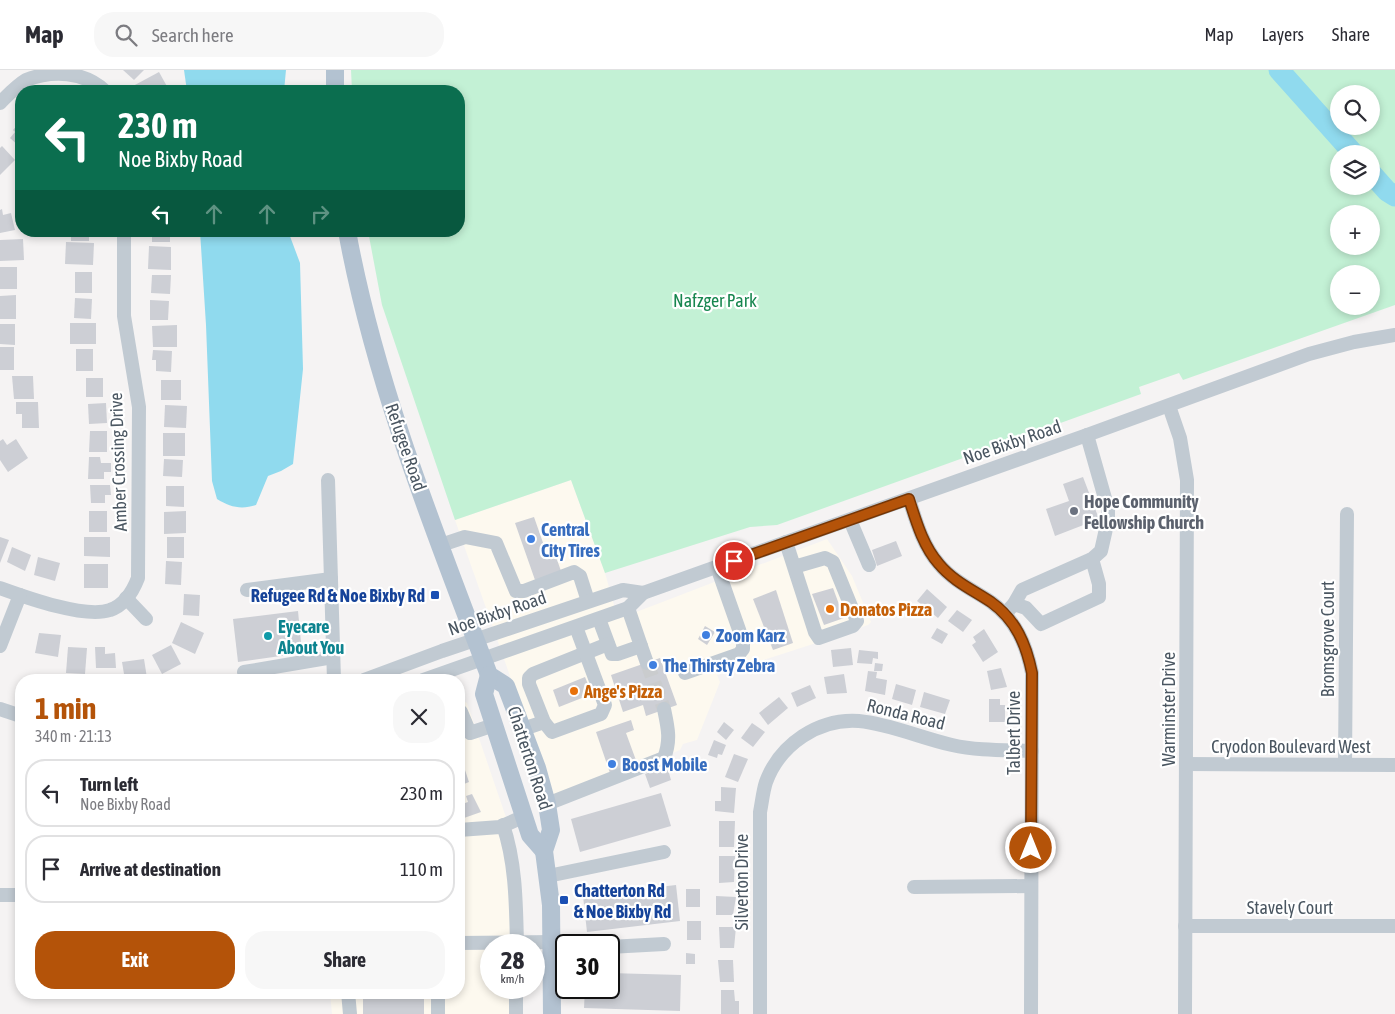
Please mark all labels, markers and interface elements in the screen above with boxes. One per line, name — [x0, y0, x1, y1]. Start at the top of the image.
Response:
search box — [94, 12, 444, 57]
text: Map — [25, 21, 64, 48]
icon: search — [112, 21, 140, 49]
text: Search here — [152, 24, 234, 46]
text: Map — [1204, 24, 1233, 45]
text: Layers — [1261, 24, 1304, 45]
text: Share — [1332, 24, 1370, 45]
map controls — [1330, 85, 1380, 315]
button: search — [1330, 85, 1380, 135]
icon: left — [35, 105, 100, 170]
text: 230 m — [118, 105, 197, 145]
button: layers — [1330, 145, 1380, 195]
text: Noe Bixby Road — [118, 146, 243, 172]
icon: left — [147, 200, 175, 228]
icon: ahead — [200, 200, 228, 228]
icon: ahead — [253, 200, 281, 228]
icon: right — [306, 200, 334, 228]
button: + — [1330, 205, 1380, 255]
button: − — [1330, 265, 1380, 315]
park label: Nafzger Park — [673, 290, 757, 311]
street label: Amber Crossing Drive — [105, 392, 131, 532]
street label: Refugee Road — [381, 400, 431, 494]
street label: Noe Bixby Road — [960, 415, 1064, 469]
place label: Hope Community Fellowship Church — [1084, 491, 1204, 533]
marker: Hope Community Fellowship Church — [1068, 505, 1080, 517]
place label: Central City Tires — [541, 519, 600, 561]
marker: Central City Tires — [525, 533, 537, 545]
pin — [713, 540, 755, 582]
icon: arrive — [720, 547, 748, 575]
street label: Bromsgrove Court — [1317, 581, 1338, 697]
place label: Refugee Rd & Noe Bixby Rd — [251, 585, 425, 606]
street label: Noe Bixby Road — [445, 586, 549, 640]
marker: Refugee Rd & Noe Bixby Rd — [429, 589, 441, 601]
place label: Donatos Pizza — [840, 599, 932, 620]
marker: Donatos Pizza — [824, 603, 836, 615]
place label: Eyecare About You — [277, 616, 345, 658]
place label: Zoom Karz — [716, 625, 786, 646]
marker: Zoom Karz — [700, 629, 712, 641]
marker: Eyecare About You — [262, 630, 274, 642]
street label: Warminster Drive — [1158, 652, 1179, 766]
place label: The Thirsty Zebra — [663, 655, 775, 676]
marker: The Thirsty Zebra — [647, 659, 659, 671]
place label: Ange's Pizza — [583, 681, 662, 702]
marker: Ange's Pizza — [568, 685, 580, 697]
text: 1 min — [35, 691, 96, 725]
button: close — [393, 691, 445, 743]
street label: Talbert Drive — [1003, 691, 1024, 775]
street label: Ronda Road — [865, 694, 947, 734]
street label: Chatterton Road — [503, 704, 557, 812]
text: 340 m · 21:13 — [35, 727, 112, 745]
street label: Cryodon Boulevard West — [1211, 736, 1371, 757]
place label: Boost Mobile — [622, 754, 707, 775]
marker: Boost Mobile — [606, 758, 618, 770]
text: Turn left — [80, 773, 138, 795]
icon: left — [37, 779, 65, 807]
text: 230 m — [400, 782, 443, 804]
text: Noe Bixby Road — [80, 795, 171, 813]
position arrow — [1004, 821, 1056, 873]
street label: Silverton Drive — [731, 834, 752, 930]
icon: arrive — [37, 855, 65, 883]
text: Arrive at destination — [80, 858, 221, 880]
text: 110 m — [400, 858, 443, 880]
place label: Chatterton Rd & Noe Bixby Rd — [574, 880, 671, 922]
marker: Chatterton Rd & Noe Bixby Rd — [558, 894, 570, 906]
street label: Stavely Court — [1247, 897, 1333, 918]
button: Exit — [35, 931, 235, 989]
button: Share — [245, 931, 445, 989]
speed limit sign: 30 — [555, 934, 620, 999]
text: 28 — [501, 946, 524, 974]
text: km/h — [501, 972, 524, 986]

